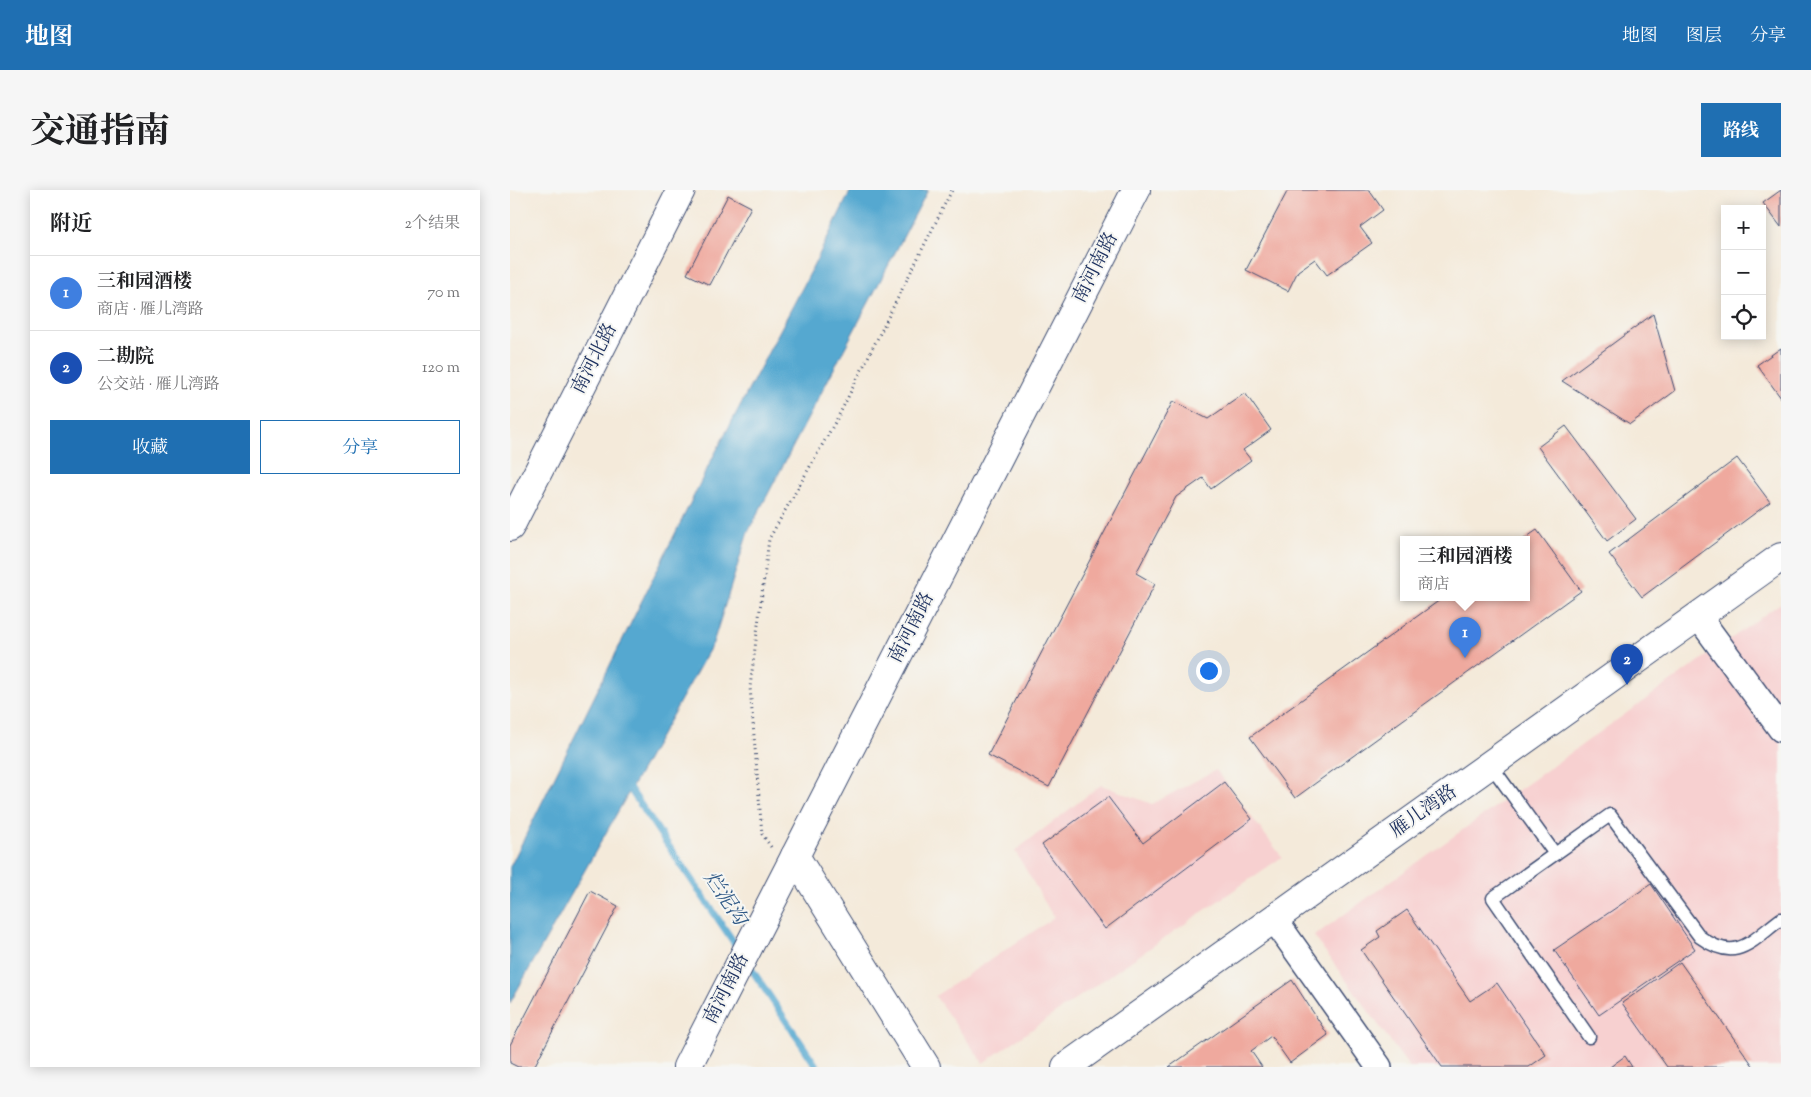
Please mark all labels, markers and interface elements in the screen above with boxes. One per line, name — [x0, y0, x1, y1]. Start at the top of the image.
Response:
text: 地图 — [25, 21, 73, 55]
text: 地图 — [1622, 24, 1658, 50]
text: 图层 — [1686, 24, 1722, 50]
text: 分享 — [1750, 24, 1786, 50]
button: 路线 — [1701, 103, 1781, 157]
text: 交通指南 — [30, 108, 170, 159]
map controls — [1721, 205, 1766, 340]
button: + — [1721, 205, 1766, 250]
text: 附近 — [50, 210, 92, 240]
text: 2个结果 — [405, 213, 460, 236]
street label: 南河南路 — [1067, 228, 1125, 308]
button: − — [1721, 250, 1766, 295]
text: 三和园酒楼 — [97, 269, 192, 296]
text: 1 — [63, 282, 69, 305]
text: 70 m — [427, 282, 460, 305]
button: locate — [1721, 295, 1766, 340]
text: 商店 · 雁儿湾路 — [97, 299, 204, 322]
street label: 南河北路 — [566, 319, 624, 399]
text: 二勘院 — [97, 344, 154, 371]
text: 2 — [62, 357, 70, 380]
text: 120 m — [422, 357, 460, 380]
text: 公交站 · 雁儿湾路 — [97, 374, 220, 397]
button: 收藏 — [50, 420, 250, 474]
button: 分享 — [260, 420, 460, 474]
popup — [1400, 536, 1530, 601]
text: 三和园酒楼 — [1417, 544, 1513, 571]
text: 商店 — [1417, 574, 1450, 597]
street label: 南河南路 — [883, 588, 941, 668]
pin: 1 — [1449, 617, 1481, 658]
pin: 2 — [1611, 644, 1643, 685]
your location — [1196, 658, 1222, 684]
street label: 雁儿湾路 — [1385, 779, 1463, 845]
water label: 烂泥沟 — [695, 866, 754, 934]
street label: 南河南路 — [698, 949, 756, 1029]

